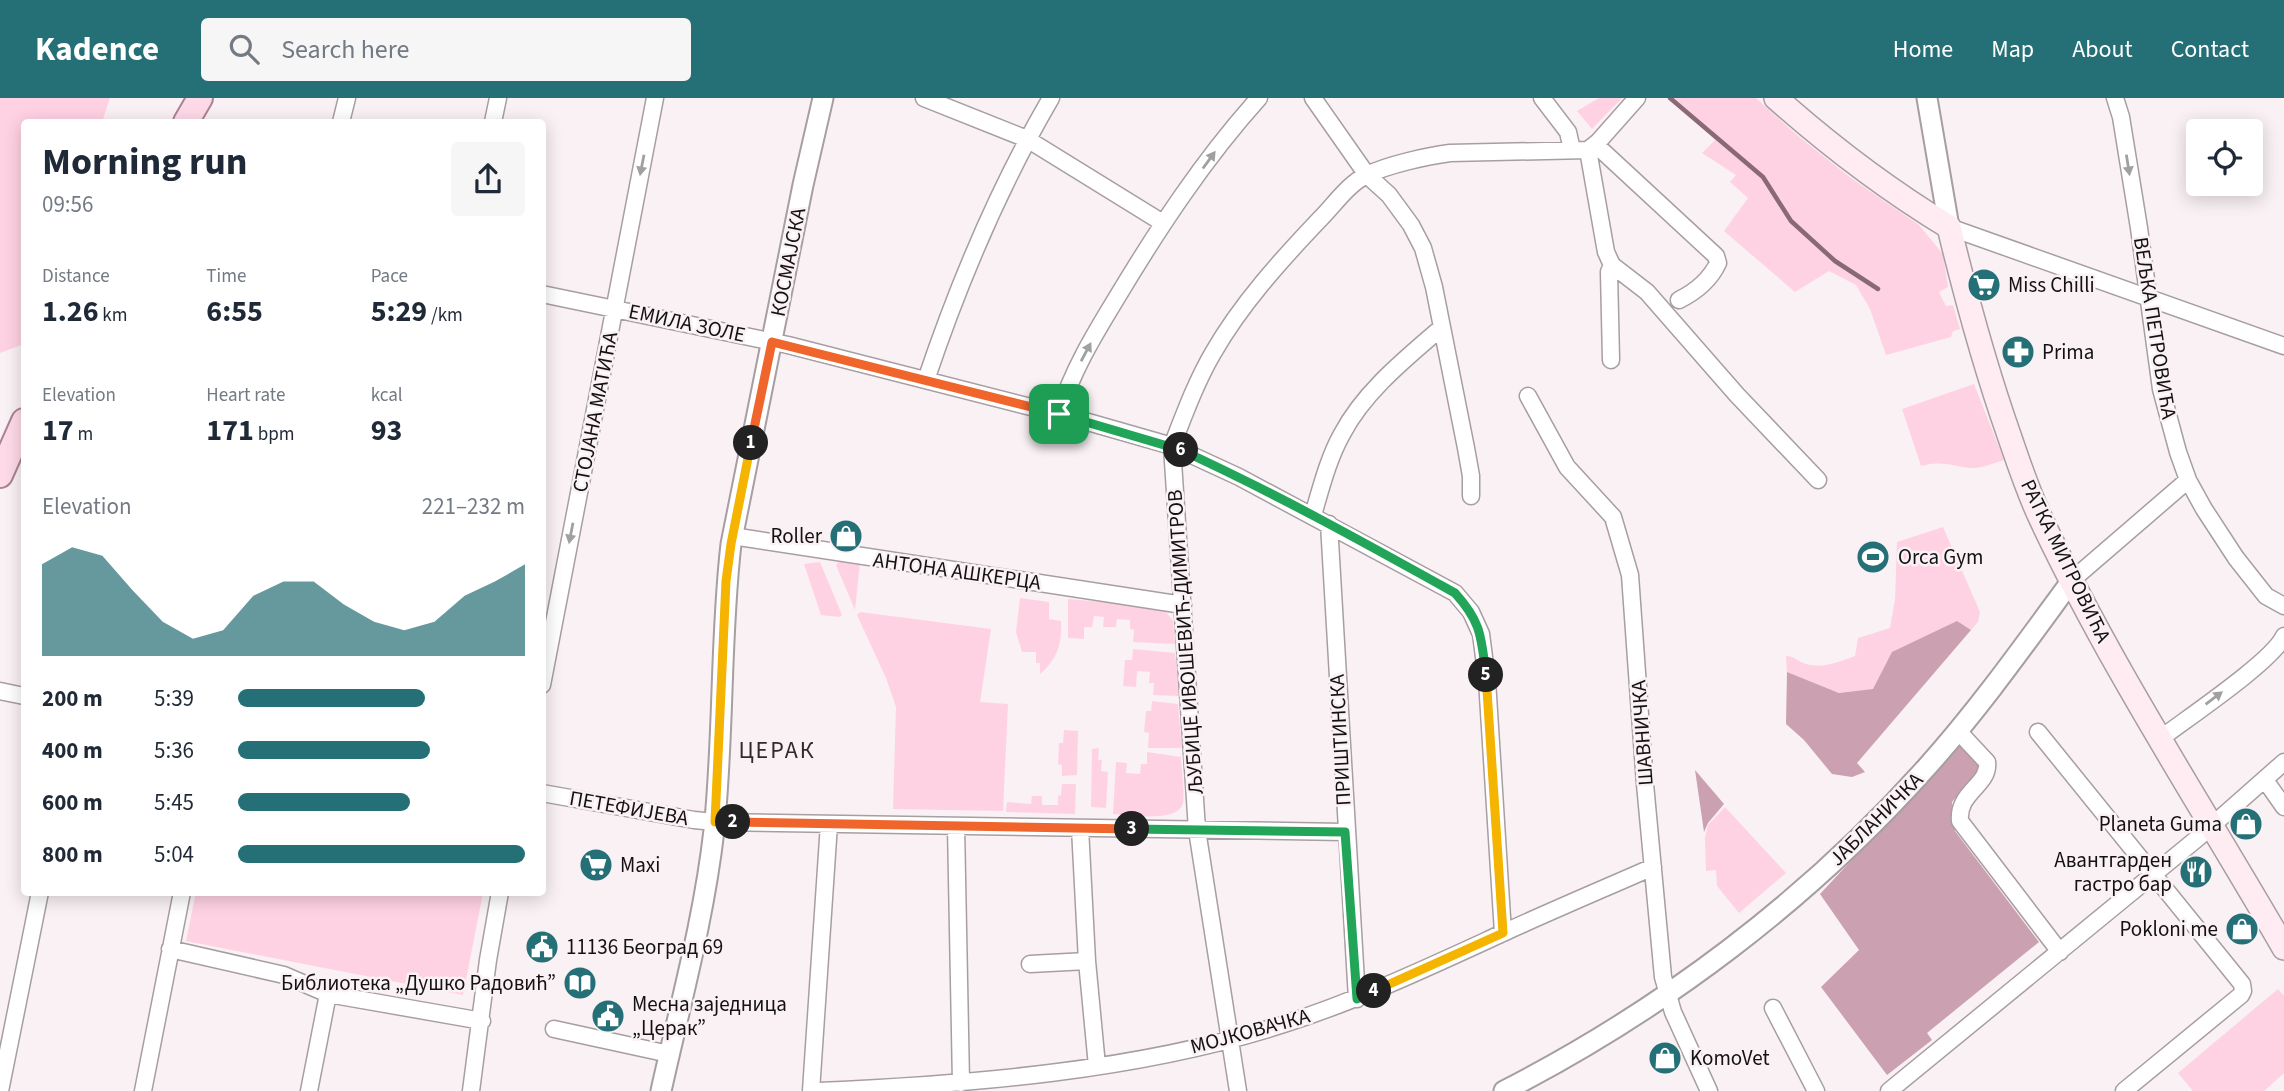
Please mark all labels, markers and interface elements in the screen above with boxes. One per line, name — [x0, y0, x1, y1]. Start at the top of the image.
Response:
search box — [201, 18, 691, 81]
text: Kadence — [35, 26, 159, 73]
icon: search — [225, 30, 263, 68]
text: Search here — [281, 31, 409, 68]
text: Home — [1893, 32, 1953, 67]
text: Map — [1991, 32, 2034, 67]
text: About — [2072, 32, 2133, 67]
text: Contact — [2171, 32, 2249, 67]
map controls — [2186, 119, 2263, 196]
button: locate — [2186, 119, 2263, 196]
text: Morning run — [42, 135, 247, 189]
button: share — [451, 142, 525, 216]
one-way arrow — [1202, 151, 1216, 169]
one-way arrow — [636, 154, 647, 176]
one-way arrow — [2123, 154, 2134, 176]
text: 09:56 — [42, 188, 93, 221]
street label: КОСМАЈСКА — [763, 204, 813, 319]
street label: ВЕЉКА ПЕТРОВИЋА — [2126, 235, 2184, 422]
text: Distance — [42, 263, 110, 290]
text: Time — [206, 263, 246, 290]
text: Pace — [371, 263, 408, 290]
supermarket icon: Miss Chilli — [1965, 266, 2003, 304]
place label: Miss Chilli — [2008, 270, 2095, 300]
text: 1.26 — [42, 290, 99, 333]
text: 6:55 — [206, 290, 263, 333]
text: 5:29 — [371, 290, 427, 333]
street label: ЕМИЛА ЗОЛЕ — [626, 296, 748, 350]
text: km — [99, 302, 128, 329]
text: /km — [427, 302, 463, 329]
street label: СТОЈАНА МАТИЋА — [565, 329, 625, 495]
pharmacy icon: Prima — [1999, 333, 2037, 371]
place label: Prima — [2042, 337, 2094, 367]
one-way arrow — [1080, 342, 1092, 361]
text: Elevation — [42, 382, 116, 409]
text: Heart rate — [206, 382, 285, 409]
text: kcal — [371, 382, 403, 409]
pin — [1029, 384, 1089, 444]
icon: arrive — [1040, 395, 1078, 433]
text: 17 — [42, 409, 74, 452]
text: 171 — [206, 409, 254, 452]
text: 93 — [371, 409, 402, 452]
text: m — [74, 421, 93, 448]
text: bpm — [254, 421, 294, 448]
pin: 1 — [734, 426, 768, 460]
text: 1 — [745, 429, 756, 456]
pin: 6 — [1164, 432, 1198, 468]
text: 6 — [1175, 436, 1186, 463]
street label: РАТКА МИТРОВИЋА — [2013, 474, 2119, 648]
street label: ЉУБИЦЕ ИВОШЕВИЋ-ДИМИТРОВ — [1159, 489, 1211, 795]
text: Elevation — [42, 490, 132, 523]
text: 221–232 m — [422, 490, 525, 523]
shop icon: Roller — [827, 517, 865, 555]
place label: Roller — [770, 521, 823, 551]
one-way arrow — [566, 522, 577, 544]
sports icon: Orca Gym — [1854, 538, 1892, 576]
place label: Orca Gym — [1898, 542, 1983, 572]
street label: АНТОНА АШКЕРЦА — [871, 544, 1043, 598]
pin: 5 — [1468, 658, 1504, 692]
text: 5 — [1480, 661, 1491, 688]
street label: ПРИШТИНСКА — [1322, 673, 1358, 807]
street label: ШАВНИЧКА — [1623, 679, 1661, 787]
text: 200 m — [42, 682, 103, 715]
text: 5:39 — [154, 682, 194, 715]
one-way arrow — [2205, 691, 2223, 705]
district label: ЦЕРАК — [738, 733, 816, 768]
text: 400 m — [42, 734, 103, 767]
text: 5:36 — [154, 734, 194, 767]
street label: ЈАБЛАНИЧКА — [1822, 765, 1930, 873]
street label: ПЕТЕФИЈЕВА — [567, 783, 691, 833]
text: 600 m — [42, 786, 103, 819]
text: 5:45 — [154, 786, 194, 819]
pin: 2 — [716, 804, 750, 840]
shop icon: Planeta Guma — [2227, 805, 2265, 843]
text: 2 — [727, 808, 738, 835]
place label: Planeta Guma — [2099, 809, 2222, 839]
pin: 3 — [1114, 812, 1150, 846]
text: 3 — [1126, 815, 1137, 842]
text: 800 m — [42, 838, 103, 871]
text: 5:04 — [154, 838, 194, 871]
place label: Авантгарден гастро бар — [2054, 845, 2172, 899]
supermarket icon: Maxi — [577, 846, 615, 884]
place label: Maxi — [620, 850, 660, 880]
restaurant icon: Авантгарден гастро бар — [2177, 853, 2215, 891]
shop icon: Pokloni me — [2223, 910, 2261, 948]
place label: Pokloni me — [2119, 914, 2218, 944]
public building icon: 11136 Београд 69 — [523, 928, 561, 966]
place label: 11136 Београд 69 — [566, 932, 723, 962]
library icon: Библиотека „Душко Радовић” — [561, 964, 599, 1002]
place label: Библиотека „Душко Радовић” — [281, 968, 556, 998]
pin: 4 — [1356, 974, 1392, 1008]
text: 4 — [1368, 977, 1379, 1004]
place label: Месна заједница „Церак” — [632, 989, 787, 1043]
public building icon: Месна заједница „Церак” — [589, 997, 627, 1035]
street label: МОЈКОВАЧКА — [1187, 1001, 1314, 1061]
shop icon: KomoVet — [1646, 1039, 1684, 1077]
place label: KomoVet — [1690, 1043, 1770, 1073]

